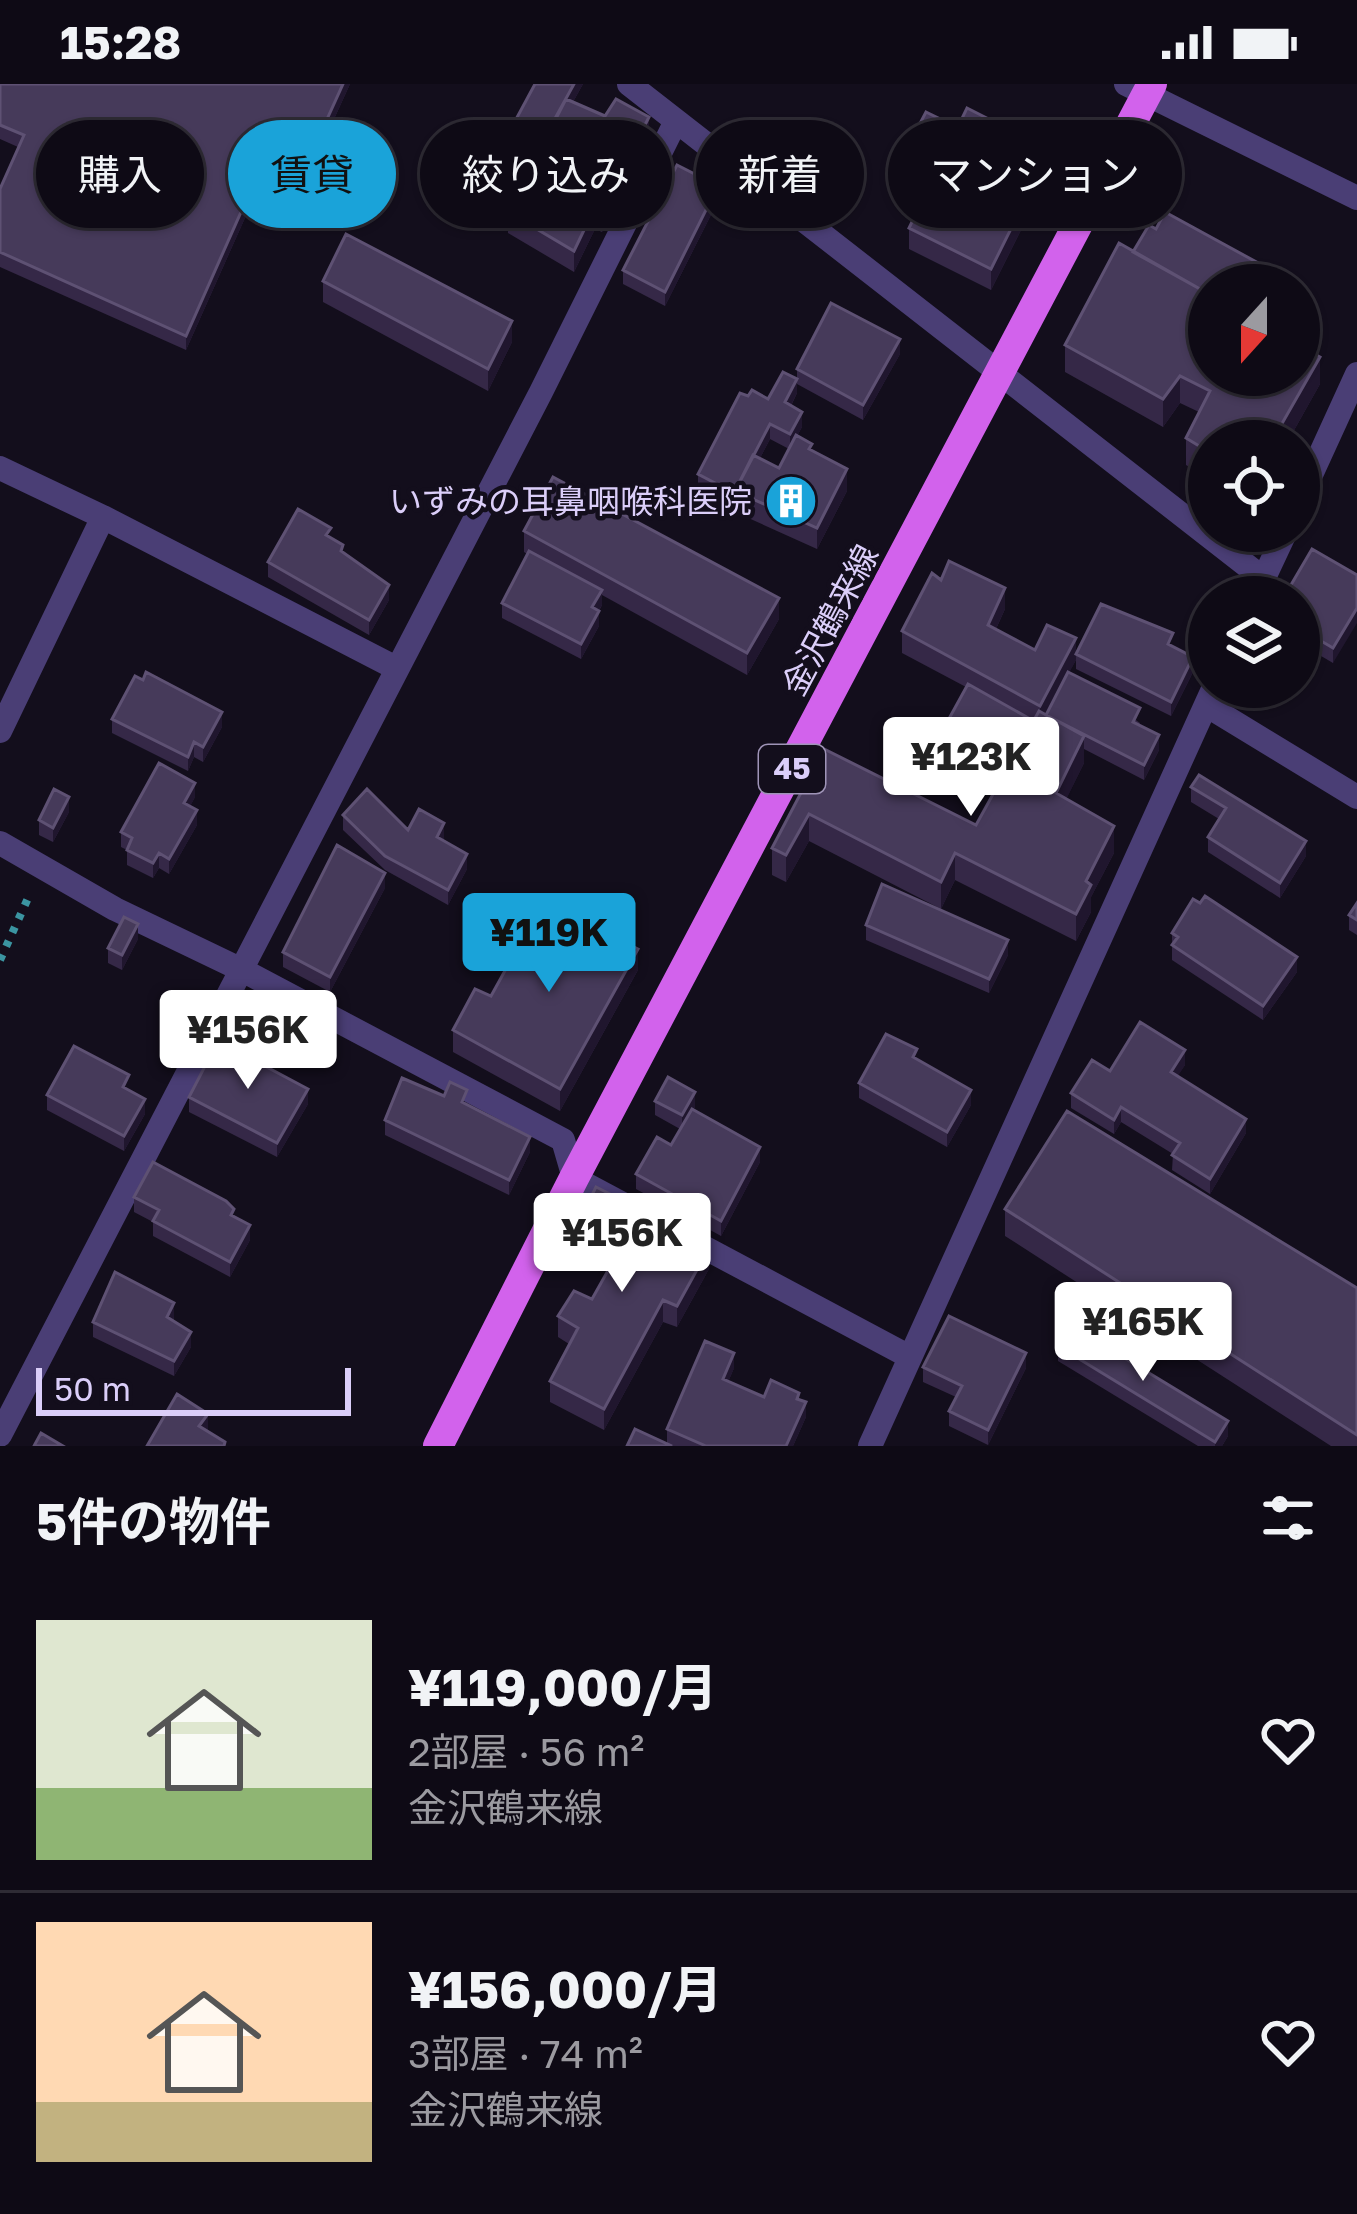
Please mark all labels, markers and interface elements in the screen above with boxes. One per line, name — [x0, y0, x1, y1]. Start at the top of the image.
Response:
text: 15:28 — [60, 15, 181, 69]
chip: 購入 — [36, 120, 204, 228]
chip: 賃貸 — [228, 120, 396, 228]
chip: 絞り込み — [420, 120, 672, 228]
chip: 新着 — [696, 120, 864, 228]
chip: マンション — [888, 120, 1182, 228]
north arrow — [1188, 264, 1320, 396]
map controls — [1188, 264, 1320, 708]
button: locate — [1188, 420, 1320, 552]
building icon: いずみの耳鼻咽喉科医院 — [763, 473, 819, 529]
place label: いずみの耳鼻咽喉科医院 — [389, 481, 752, 520]
street label: 金沢鶴来線 — [774, 538, 886, 702]
button: layers — [1188, 576, 1320, 708]
pin: ¥123K — [887, 717, 1055, 819]
text: ¥123K — [910, 732, 1032, 779]
road number: 45 — [759, 745, 825, 793]
pin: ¥119K — [465, 893, 633, 995]
text: ¥119K — [490, 908, 608, 955]
pin: ¥156K — [164, 990, 332, 1092]
text: ¥156K — [187, 1005, 309, 1052]
pin: ¥156K — [538, 1193, 706, 1295]
text: ¥156K — [561, 1208, 683, 1255]
pin: ¥165K — [1059, 1282, 1227, 1384]
text: ¥165K — [1082, 1297, 1204, 1344]
scale bar — [36, 1362, 351, 1415]
text: 50 m — [54, 1369, 131, 1408]
icon: filters — [1255, 1485, 1321, 1551]
text: 5件の物件 — [36, 1490, 271, 1551]
text: ¥119,000/月 — [408, 1656, 718, 1717]
icon: home — [132, 1668, 276, 1812]
icon: heart — [1255, 1707, 1321, 1773]
text: 2部屋 · 56 m² — [408, 1728, 644, 1775]
text: 金沢鶴来線 — [408, 1784, 603, 1831]
text: ¥156,000/月 — [408, 1958, 723, 2019]
icon: home — [132, 1970, 276, 2114]
icon: heart — [1255, 2009, 1321, 2075]
text: 3部屋 · 74 m² — [408, 2030, 643, 2077]
text: 金沢鶴来線 — [408, 2086, 603, 2133]

